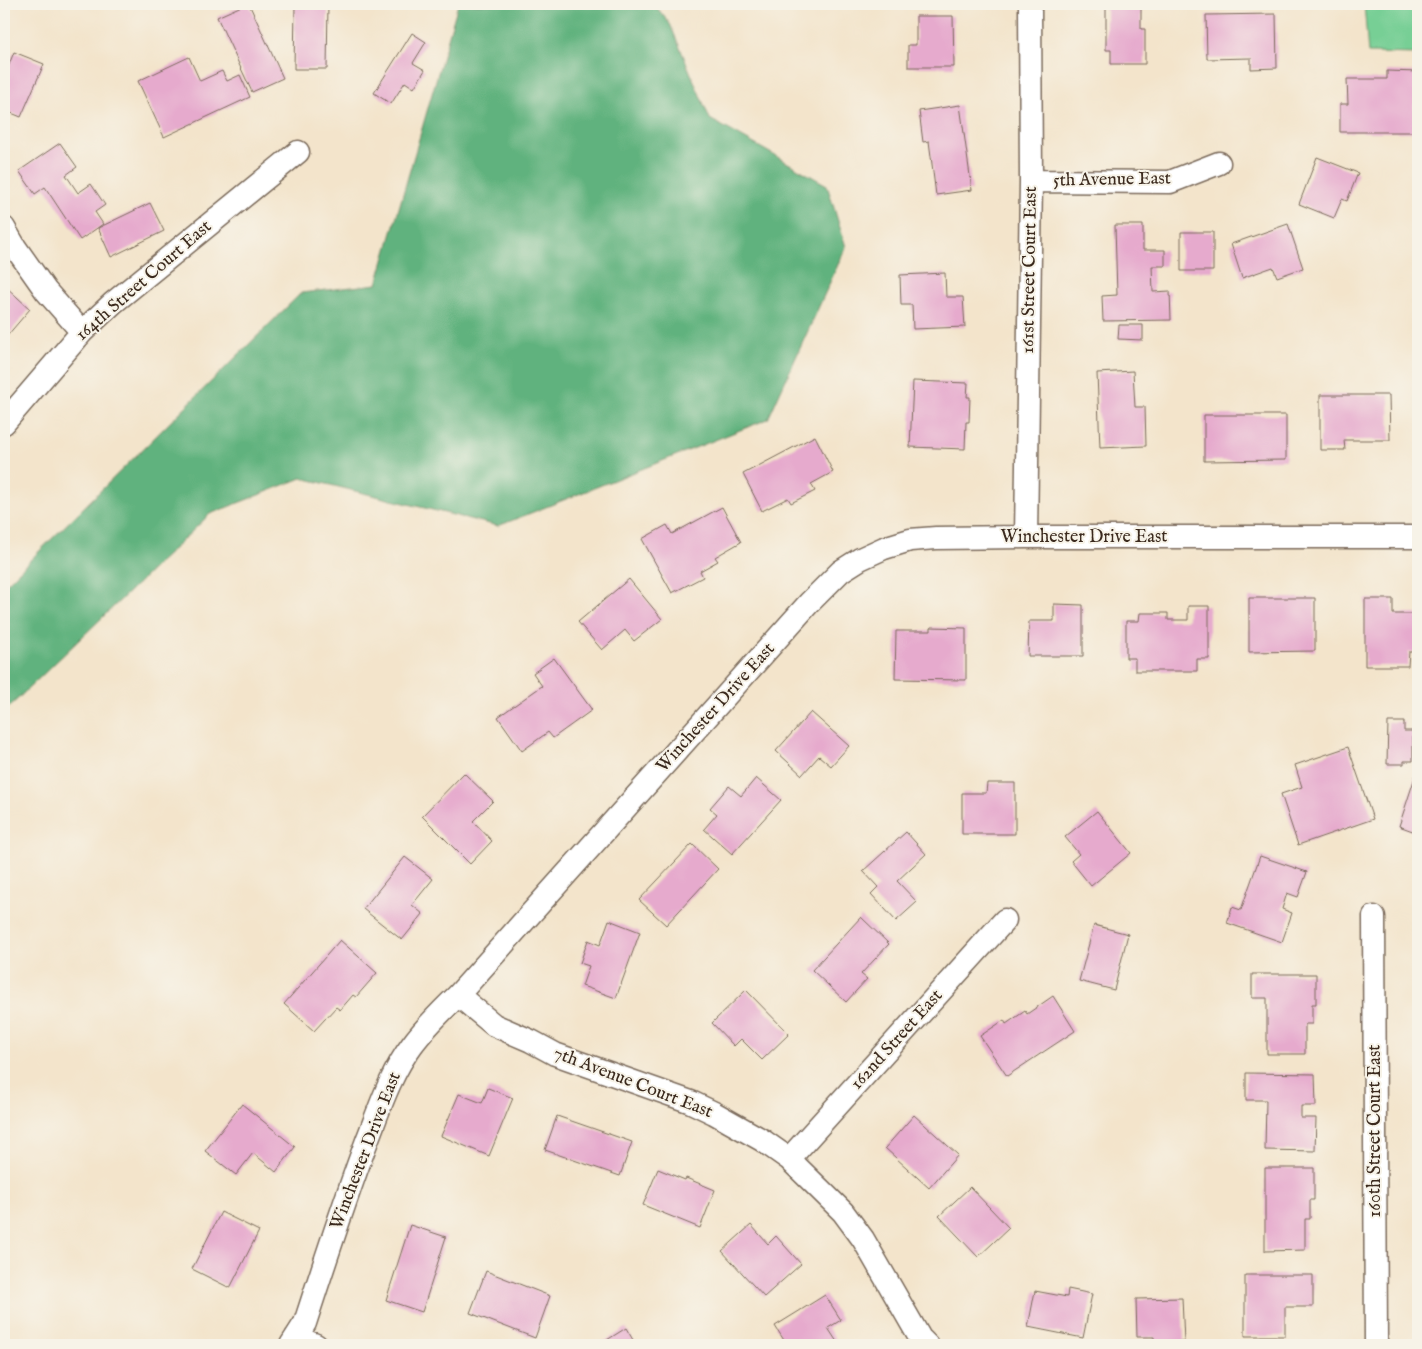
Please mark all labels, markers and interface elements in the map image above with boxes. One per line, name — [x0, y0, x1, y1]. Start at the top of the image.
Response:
street label: 5th Avenue East — [1053, 167, 1171, 193]
street label: 161st Street Court East — [1017, 186, 1043, 354]
street label: 164th Street Court East — [71, 216, 217, 346]
street label: Winchester Drive East — [1000, 526, 1168, 549]
street label: Winchester Drive East — [652, 638, 780, 778]
street label: 162nd Street East — [846, 985, 948, 1095]
street label: 7th Avenue Court East — [550, 1042, 716, 1124]
street label: 160th Street Court East — [1364, 1045, 1387, 1217]
street label: Winchester Drive East — [325, 1069, 407, 1233]

